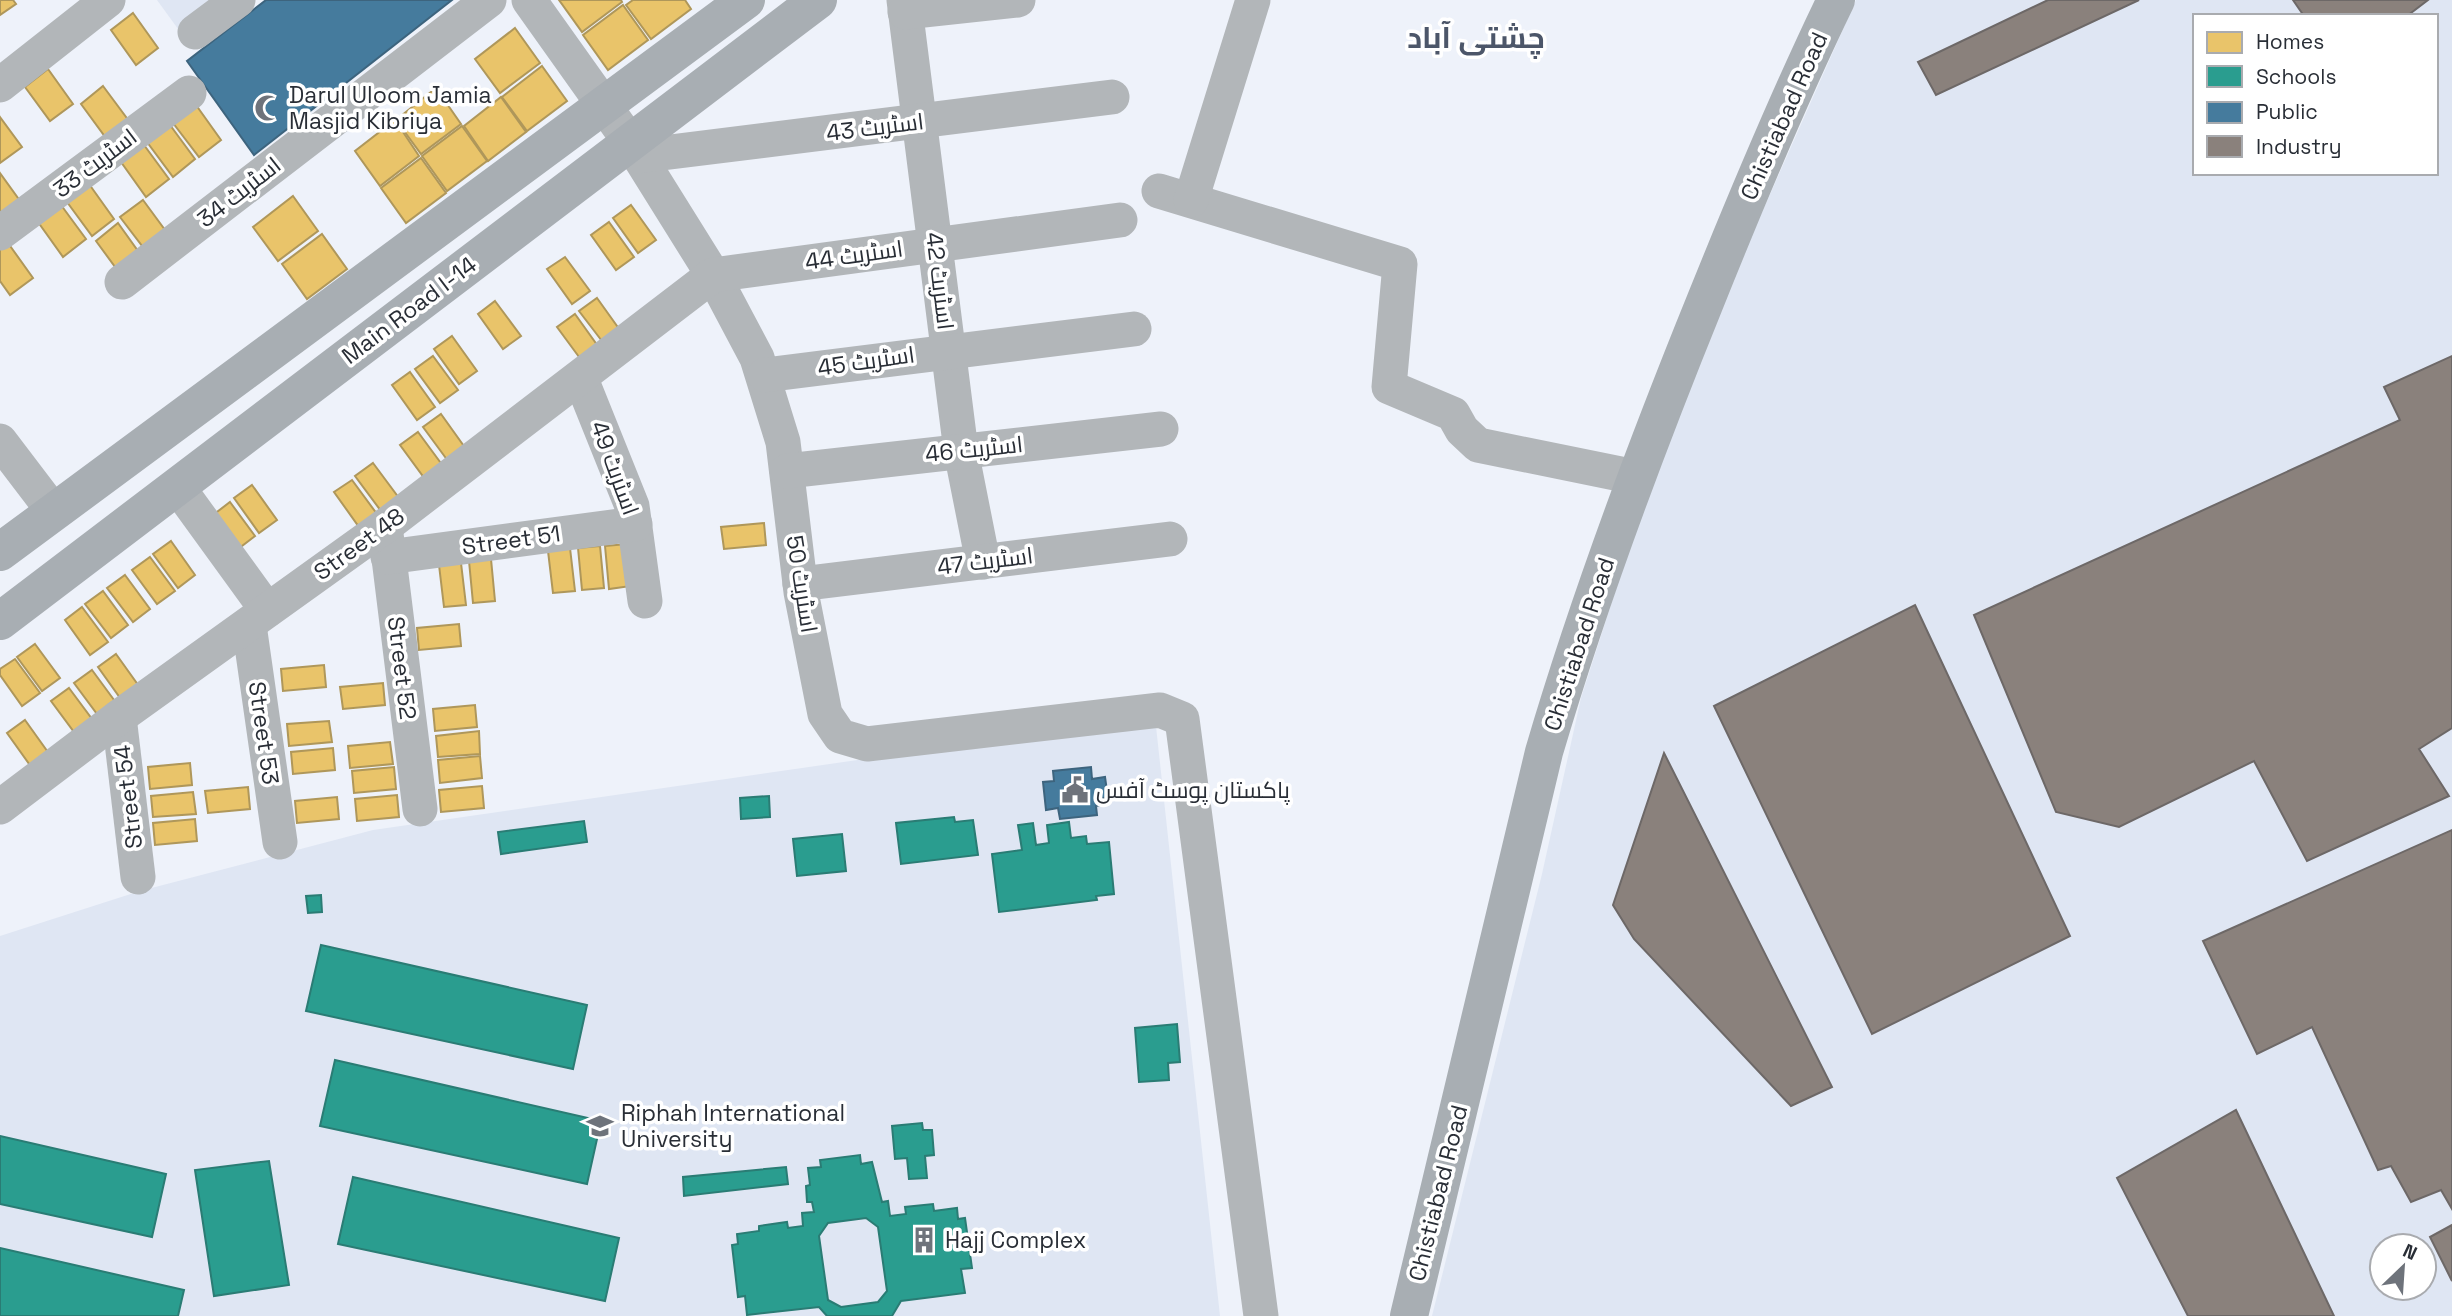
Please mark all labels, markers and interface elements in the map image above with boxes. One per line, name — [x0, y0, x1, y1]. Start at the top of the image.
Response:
legend — [2193, 14, 2438, 175]
district label: چشتی آباد — [1407, 18, 1545, 59]
street label: Chistiabad Road — [1734, 27, 1834, 205]
text: Homes — [2256, 28, 2324, 55]
text: Schools — [2256, 63, 2336, 90]
place label: Darul Uloom Jamia Masjid Kibriya — [289, 80, 492, 136]
mosque icon: Darul Uloom Jamia Masjid Kibriya — [253, 93, 283, 123]
text: Public — [2256, 98, 2318, 125]
street label: اسٹریٹ 43 — [825, 106, 925, 148]
street label: اسٹریٹ 33 — [47, 122, 143, 204]
text: Industry — [2256, 133, 2342, 160]
street label: اسٹریٹ 34 — [191, 150, 287, 234]
street label: اسٹریٹ 42 — [919, 231, 961, 331]
street label: اسٹریٹ 44 — [803, 233, 905, 277]
street label: Main Road I-14 — [336, 250, 482, 370]
street label: اسٹریٹ 45 — [815, 339, 917, 383]
street label: اسٹریٹ 49 — [584, 417, 646, 519]
street label: اسٹریٹ 46 — [924, 429, 1024, 469]
street label: Street 48 — [308, 501, 410, 587]
street label: Street 51 — [460, 518, 562, 562]
street label: اسٹریٹ 50 — [779, 533, 825, 635]
street label: اسٹریٹ 47 — [935, 540, 1035, 582]
street label: Chistiabad Road — [1537, 553, 1621, 735]
street label: Street 52 — [381, 615, 423, 721]
street label: Street 53 — [242, 679, 286, 787]
street label: Street 54 — [107, 743, 149, 851]
public building icon: پاکستان پوسٹ آفس — [1060, 775, 1090, 805]
place label: پاکستان پوسٹ آفس — [1096, 775, 1290, 805]
place label: Riphah International University — [621, 1098, 845, 1154]
street label: Chistiabad Road — [1402, 1102, 1474, 1284]
school or university icon: Riphah International University — [585, 1111, 615, 1141]
building icon: Hajj Complex — [909, 1225, 939, 1255]
place label: Hajj Complex — [945, 1225, 1086, 1255]
north arrow — [2368, 1232, 2438, 1302]
text: N — [2399, 1238, 2421, 1266]

